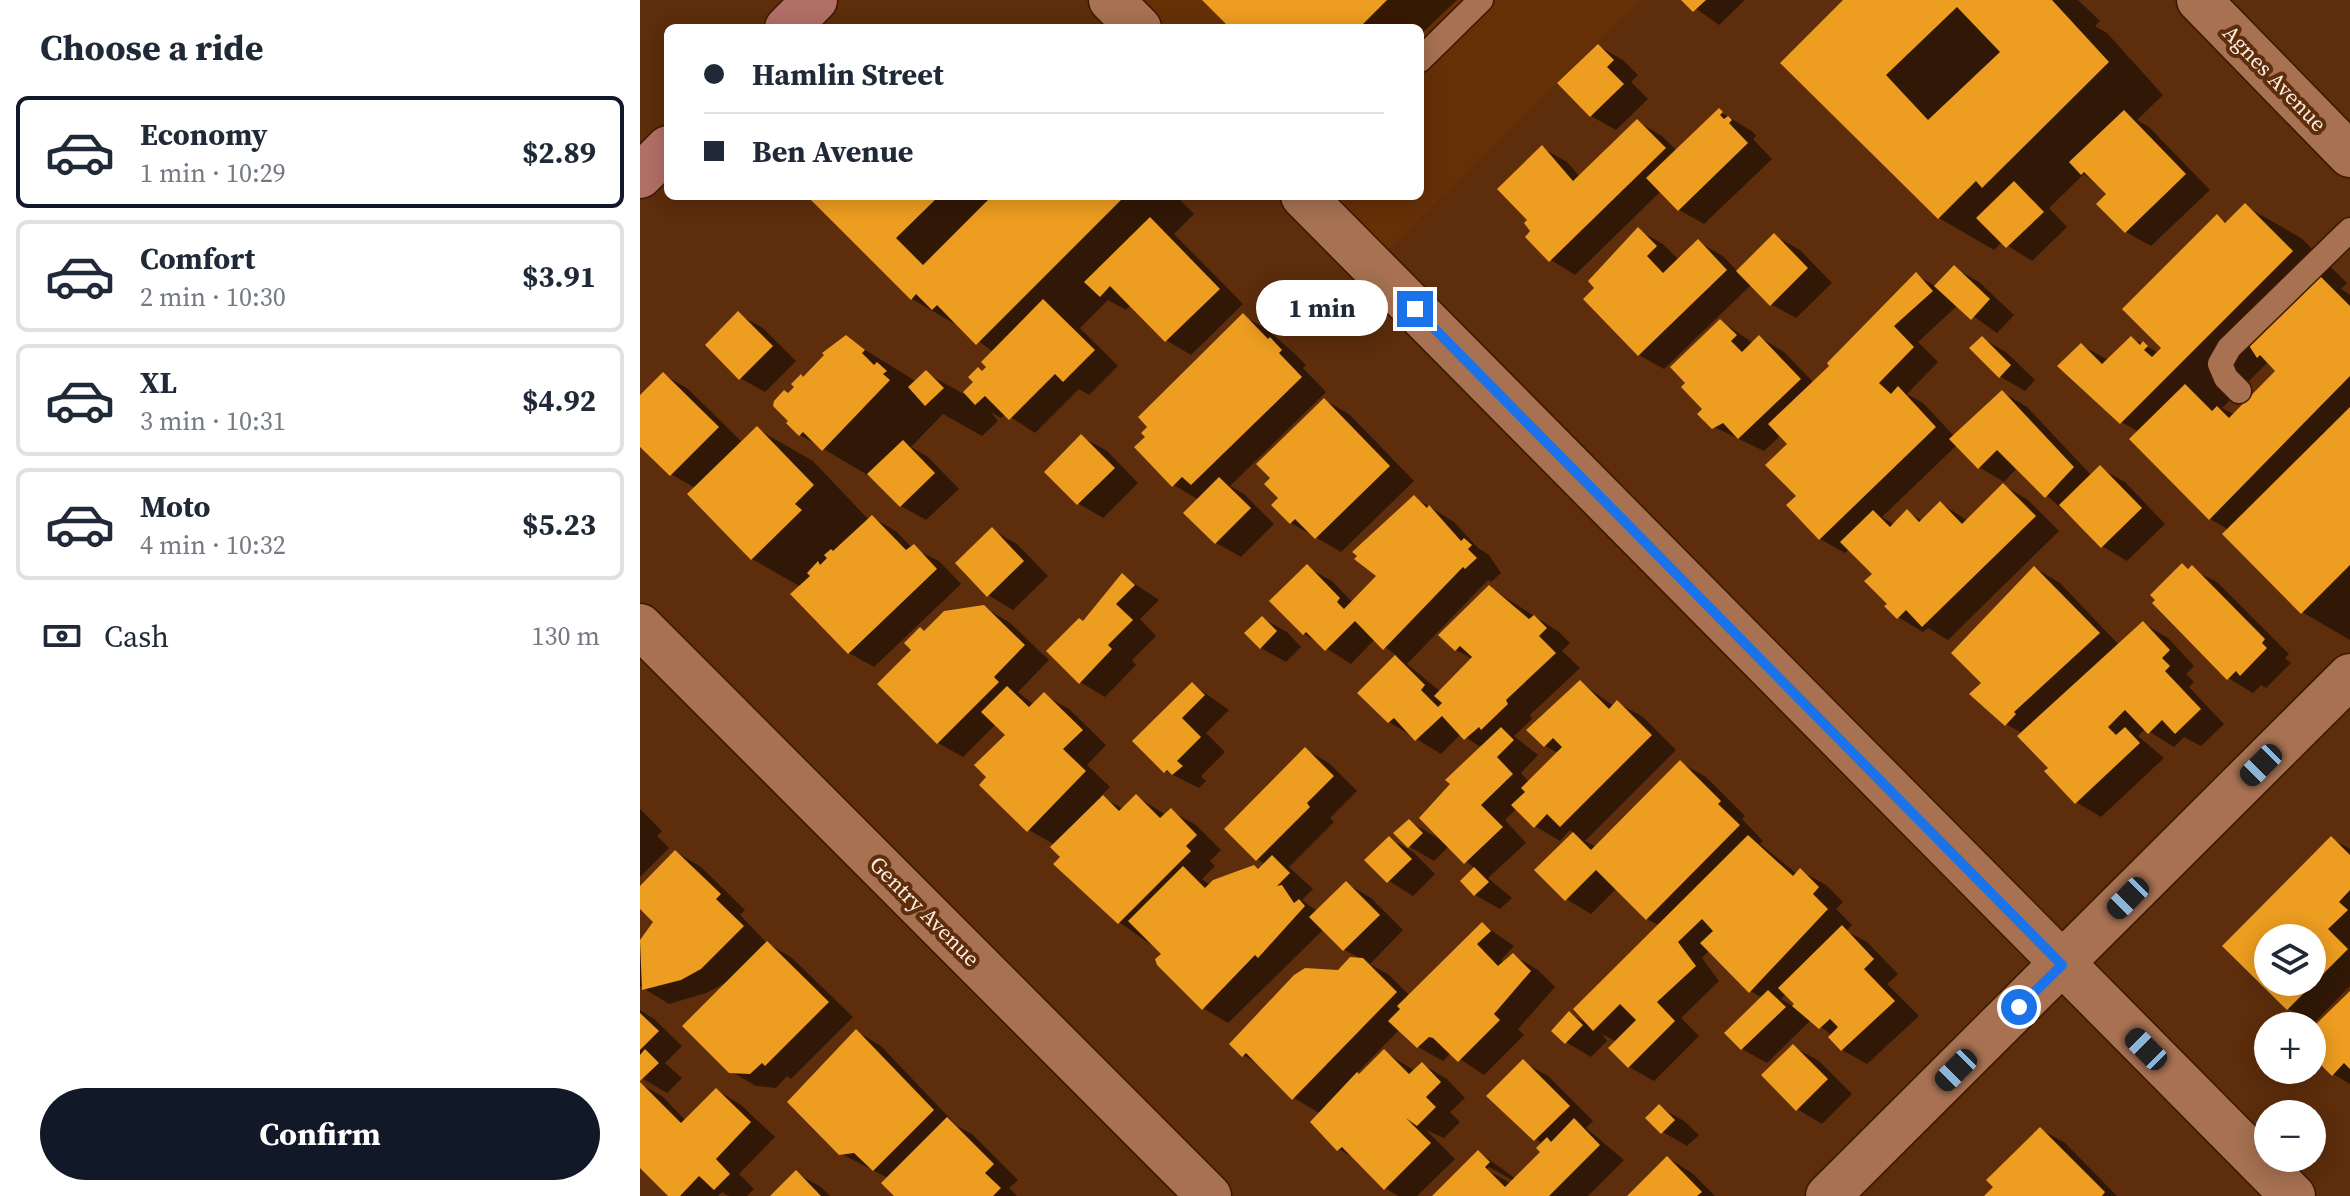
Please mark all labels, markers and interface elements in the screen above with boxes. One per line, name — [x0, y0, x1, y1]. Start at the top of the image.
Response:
street label: Agnes Avenue — [2216, 18, 2334, 138]
text: Choose a ride — [40, 23, 263, 72]
text: Hamlin Street — [752, 54, 944, 95]
text: Economy — [140, 114, 268, 155]
icon: car — [44, 116, 116, 188]
text: Ben Avenue — [752, 131, 913, 172]
text: $2.89 — [522, 132, 596, 173]
text: 1 min · 10:29 — [140, 155, 286, 191]
text: Comfort — [140, 238, 255, 279]
icon: car — [44, 240, 116, 312]
text: $3.91 — [522, 256, 596, 297]
text: 2 min · 10:30 — [140, 279, 286, 315]
callout: 1 min — [1255, 281, 1387, 337]
text: 1 min — [1288, 290, 1356, 326]
route end — [1397, 291, 1433, 327]
text: XL — [140, 362, 177, 403]
icon: car — [44, 364, 116, 436]
text: $4.92 — [522, 380, 596, 421]
text: 3 min · 10:31 — [140, 403, 286, 439]
text: Moto — [140, 486, 211, 527]
icon: car — [44, 488, 116, 560]
text: $5.23 — [522, 504, 596, 545]
text: 4 min · 10:32 — [140, 527, 286, 563]
icon: cash — [40, 614, 84, 658]
text: Cash — [104, 616, 169, 657]
text: 130 m — [532, 618, 600, 654]
car — [2236, 740, 2286, 790]
street label: Gentry Avenue — [863, 849, 987, 973]
car — [2103, 873, 2153, 923]
map controls — [2254, 924, 2326, 1172]
button: layers — [2254, 924, 2326, 996]
route start — [2001, 989, 2037, 1025]
button: + — [2254, 1012, 2326, 1084]
car — [2121, 1024, 2171, 1074]
car — [1931, 1045, 1981, 1095]
button: Confirm — [40, 1088, 600, 1180]
button: − — [2254, 1100, 2326, 1172]

